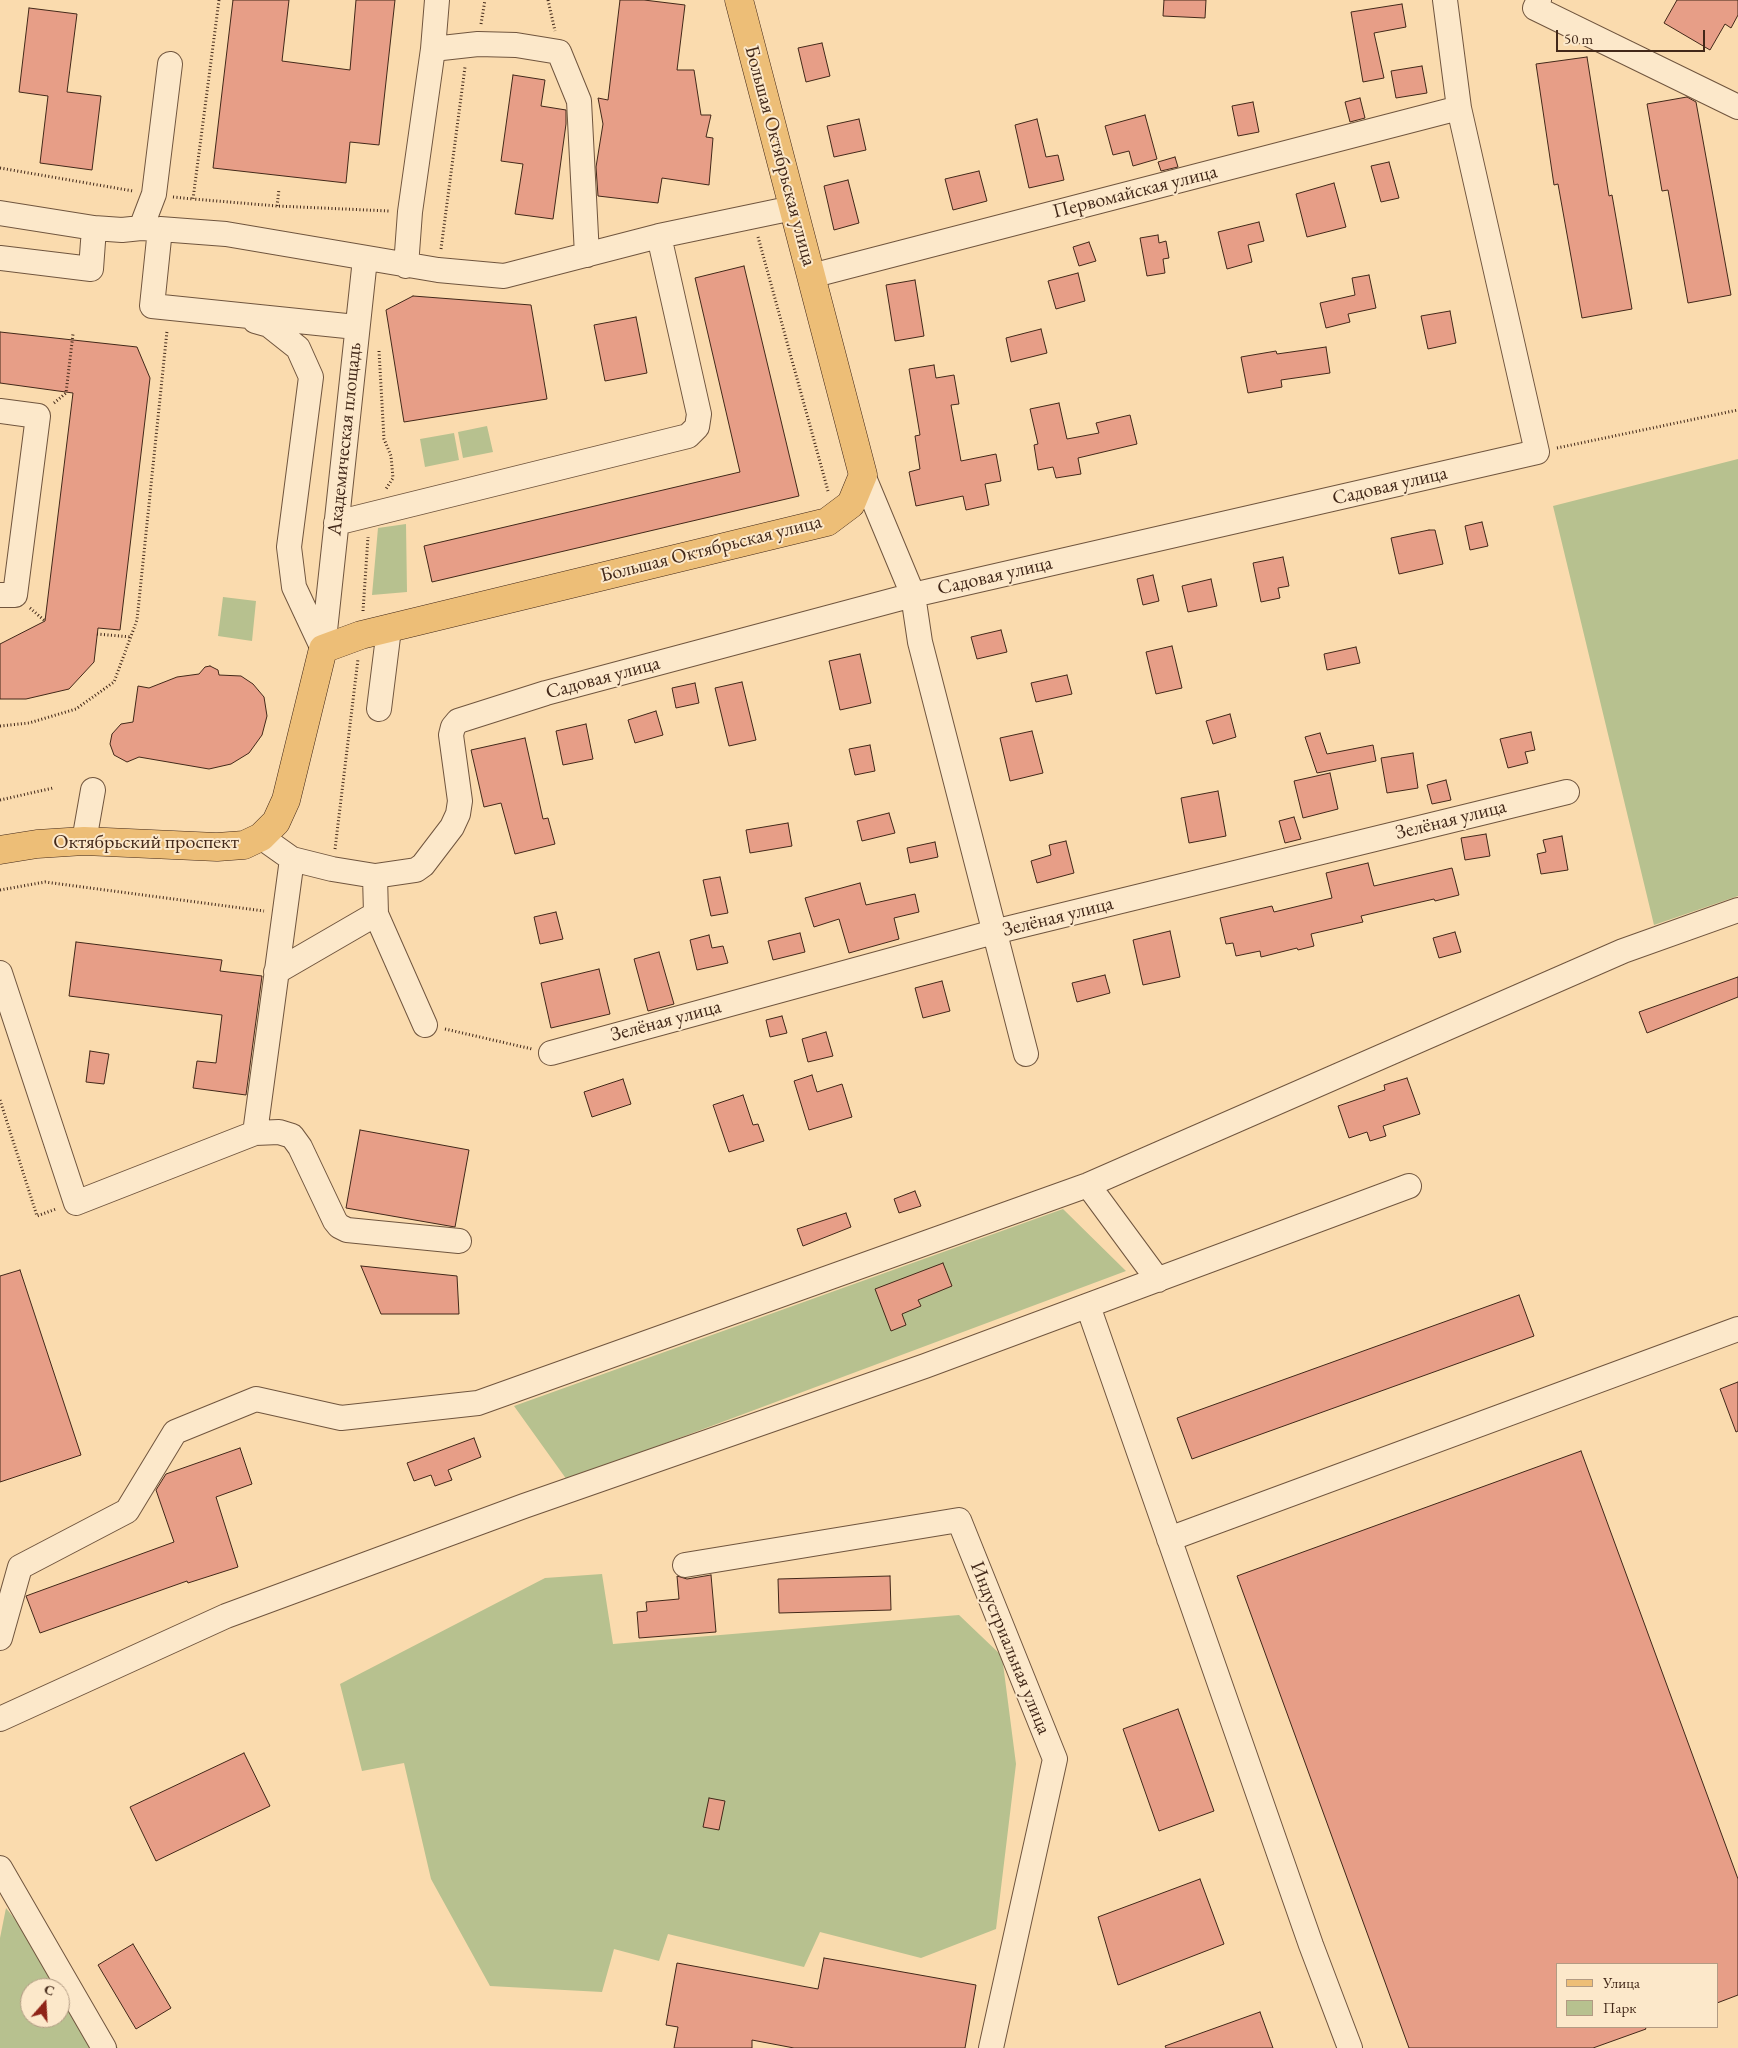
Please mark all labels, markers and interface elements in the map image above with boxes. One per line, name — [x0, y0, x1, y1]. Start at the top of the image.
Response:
scale bar — [1558, 20, 1707, 52]
text: 50 m — [1564, 29, 1593, 48]
street label: Большая Октябрьская улица — [739, 43, 821, 269]
street label: Первомайская улица — [1050, 160, 1220, 224]
street label: Академическая площадь — [323, 341, 367, 537]
street label: Садовая улица — [1330, 461, 1450, 511]
street label: Большая Октябрьская улица — [598, 510, 824, 588]
street label: Садовая улица — [935, 551, 1055, 601]
street label: Садовая улица — [543, 651, 663, 705]
street label: Зелёная улица — [1393, 795, 1509, 845]
street label: Октябрьский проспект — [53, 831, 239, 855]
street label: Зелёная улица — [1000, 892, 1116, 942]
street label: Зелёная улица — [608, 995, 724, 1047]
street label: Индустриальная улица — [964, 1558, 1056, 1738]
legend — [1556, 1963, 1718, 2028]
text: Улица — [1603, 1973, 1640, 1992]
north arrow — [20, 1978, 70, 2028]
text: С — [42, 1980, 57, 2000]
text: Парк — [1603, 1998, 1636, 2017]

